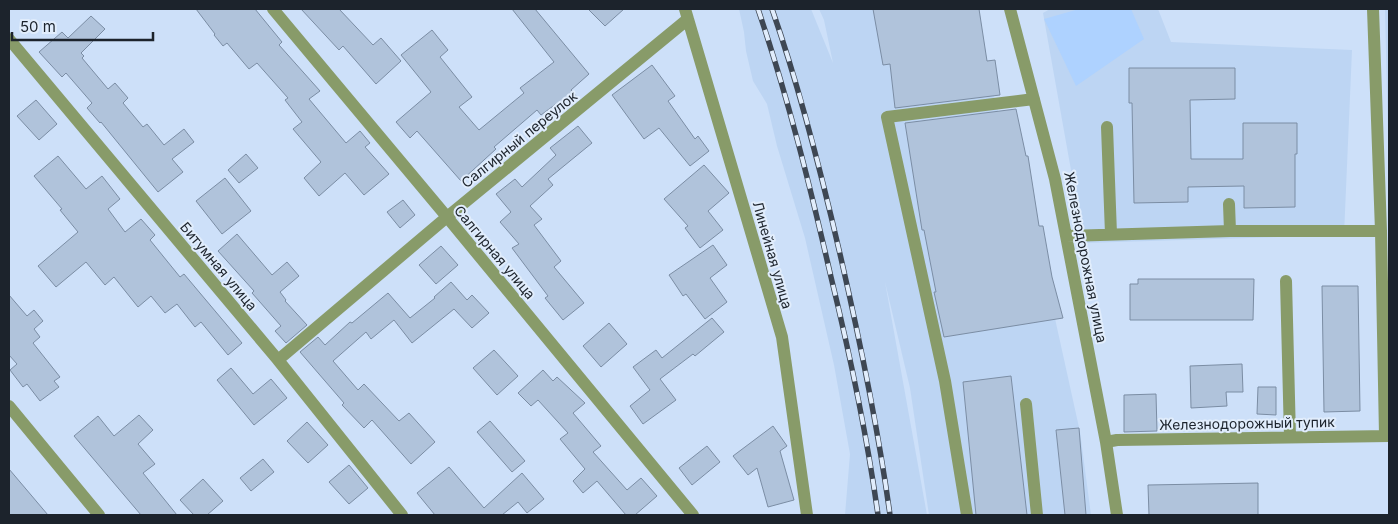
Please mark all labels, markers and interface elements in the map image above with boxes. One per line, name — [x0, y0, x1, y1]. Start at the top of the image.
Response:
scale bar — [12, 10, 154, 42]
text: 50 m — [20, 17, 56, 36]
street label: Салгирный переулок — [458, 87, 581, 191]
street label: Железнодорожная улица — [1061, 170, 1111, 344]
street label: Линейная улица — [750, 199, 796, 311]
street label: Салгирная улица — [451, 202, 539, 302]
street label: Битумная улица — [177, 218, 261, 314]
street label: Железнодорожный тупик — [1159, 413, 1335, 433]

